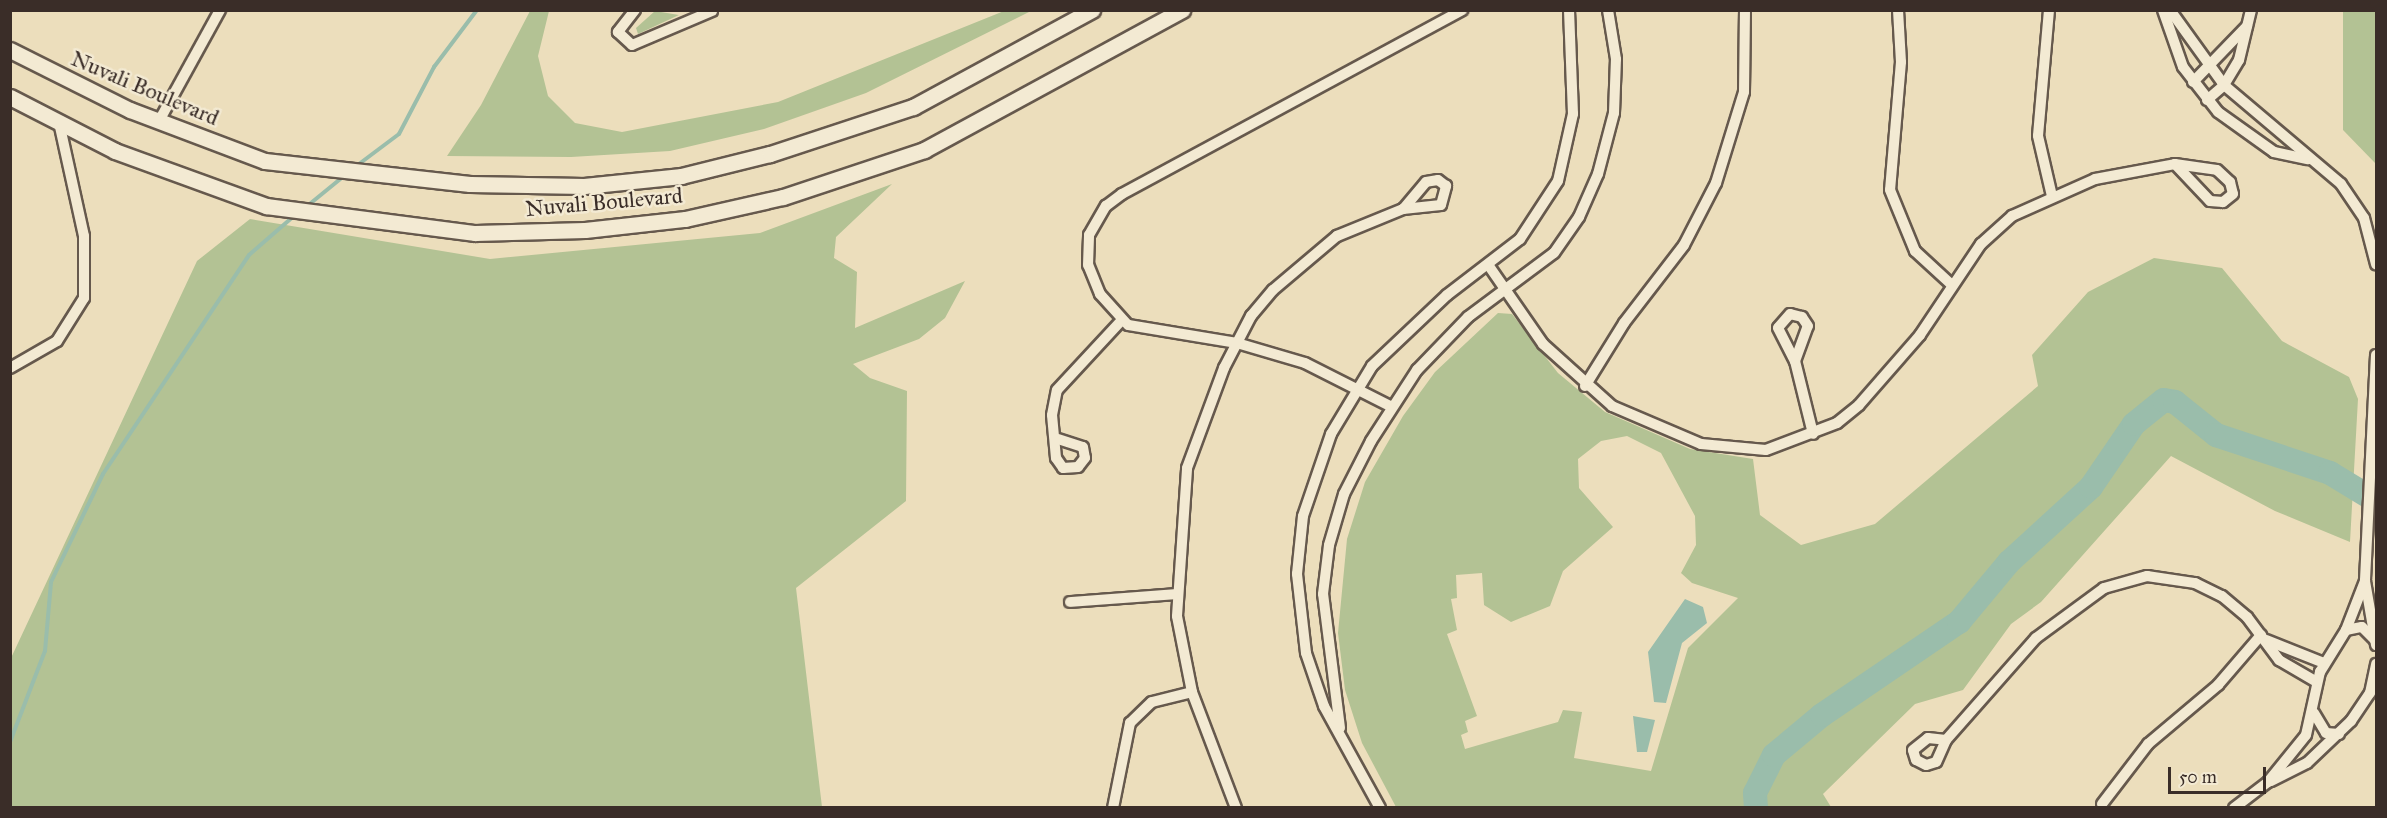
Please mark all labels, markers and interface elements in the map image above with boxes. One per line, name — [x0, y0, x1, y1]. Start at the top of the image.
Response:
street label: Nuvali Boulevard — [67, 45, 223, 131]
street label: Nuvali Boulevard — [524, 182, 684, 222]
scale bar — [2171, 755, 2268, 793]
text: 50 m — [2179, 766, 2217, 788]

